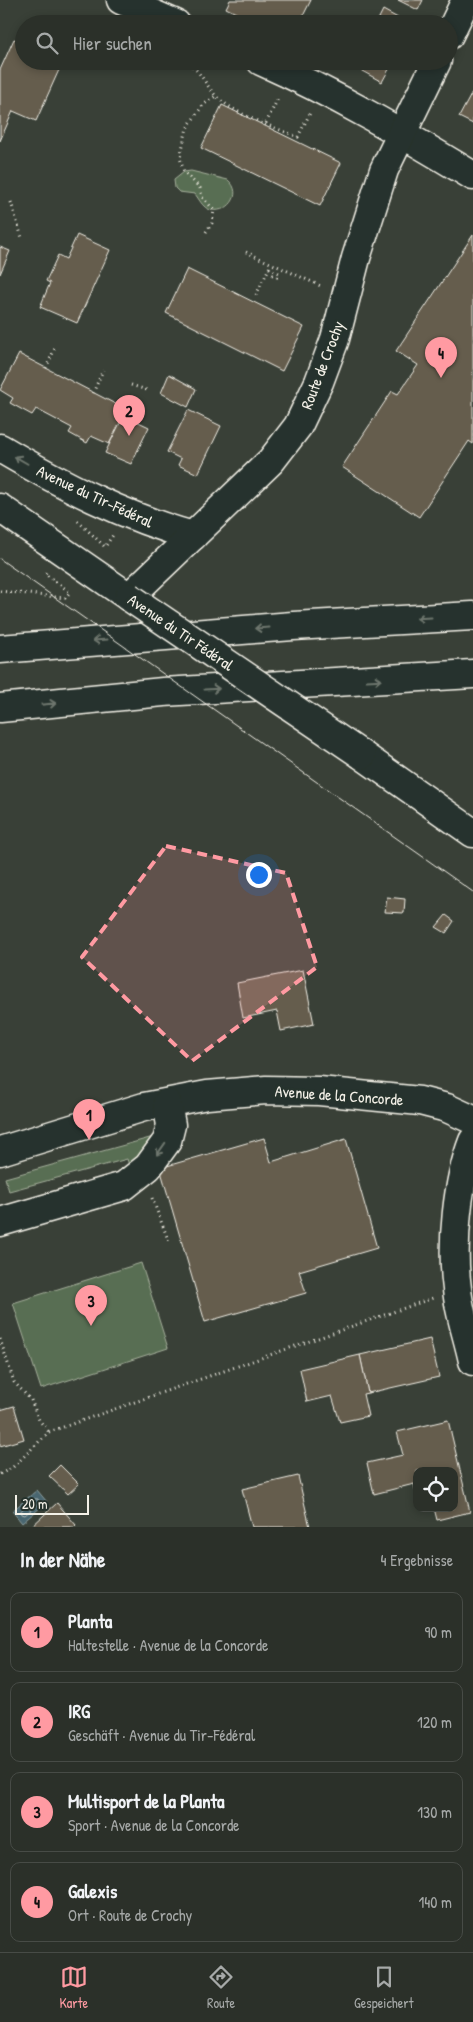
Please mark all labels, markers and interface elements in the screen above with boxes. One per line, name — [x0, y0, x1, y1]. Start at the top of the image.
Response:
search box — [15, 15, 458, 70]
icon: search — [33, 29, 61, 57]
text: Hier suchen — [73, 30, 152, 56]
street label: Route de Crochy — [295, 317, 349, 412]
pin: 4 — [425, 337, 457, 378]
pin: 2 — [113, 395, 145, 436]
one-way arrow — [13, 455, 28, 465]
street label: Avenue du Tir-Fédéral — [33, 459, 157, 533]
street label: Avenue du Tir Fédéral — [124, 588, 239, 676]
one-way arrow — [417, 614, 433, 623]
one-way arrow — [254, 624, 270, 633]
one-way arrow — [92, 635, 108, 645]
one-way arrow — [366, 675, 382, 684]
one-way arrow — [204, 685, 220, 694]
one-way arrow — [40, 699, 56, 708]
your location — [246, 862, 272, 888]
street label: Avenue de la Concorde — [274, 1080, 405, 1111]
pin: 1 — [73, 1099, 105, 1140]
one-way arrow — [156, 1142, 166, 1156]
pin: 3 — [75, 1285, 107, 1326]
map controls — [413, 1467, 458, 1512]
button: locate — [413, 1467, 458, 1512]
scale bar — [15, 1492, 89, 1515]
text: 20 m — [22, 1494, 48, 1513]
text: In der Nähe — [20, 1545, 105, 1574]
text: 4 Ergebnisse — [381, 1549, 453, 1571]
text: Planta — [68, 1608, 112, 1634]
text: 1 — [34, 1621, 40, 1643]
text: 90 m — [424, 1621, 452, 1643]
text: Haltestelle · Avenue de la Concorde — [68, 1634, 268, 1656]
text: IRG — [68, 1698, 90, 1724]
text: 2 — [33, 1711, 41, 1733]
text: 120 m — [417, 1711, 452, 1733]
text: Geschäft · Avenue du Tir-Fédéral — [68, 1724, 255, 1746]
text: Multisport de la Planta — [68, 1788, 225, 1814]
text: 3 — [33, 1801, 41, 1823]
text: 130 m — [417, 1801, 452, 1823]
text: Sport · Avenue de la Concorde — [68, 1814, 240, 1836]
text: Galexis — [68, 1878, 117, 1904]
text: 4 — [34, 1891, 40, 1913]
text: 140 m — [418, 1891, 452, 1913]
text: Ort · Route de Crochy — [68, 1904, 192, 1926]
tab: Karte — [59, 1963, 88, 2012]
tab: Route — [207, 1963, 235, 2012]
tab: Gespeichert — [354, 1963, 414, 2012]

